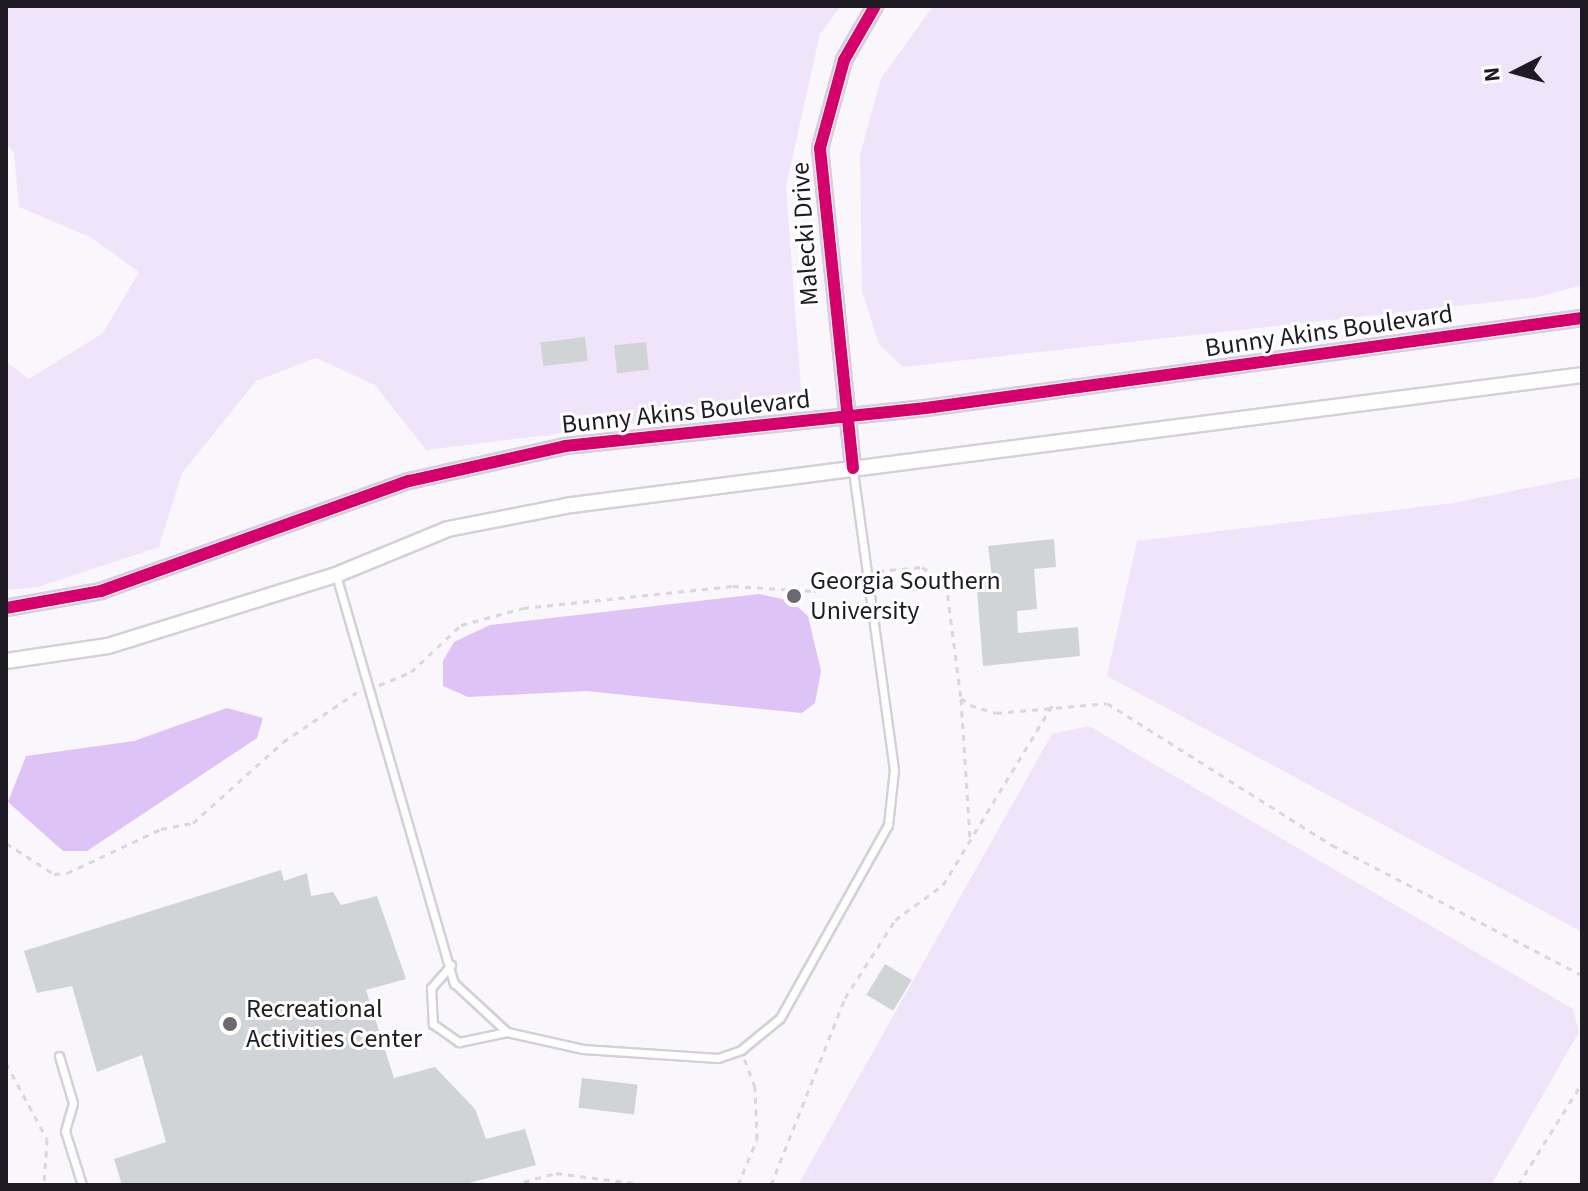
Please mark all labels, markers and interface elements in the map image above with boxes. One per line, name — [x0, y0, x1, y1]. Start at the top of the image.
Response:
north arrow — [1476, 32, 1556, 112]
text: N — [1475, 66, 1509, 83]
street label: Malecki Drive — [784, 161, 826, 307]
street label: Bunny Akins Boulevard — [1203, 298, 1455, 364]
street label: Bunny Akins Boulevard — [560, 383, 812, 441]
place label: Georgia Southern University — [810, 565, 1001, 626]
marker: Georgia Southern University — [785, 587, 803, 605]
place label: Recreational Activities Center — [246, 993, 422, 1054]
marker: Recreational Activities Center — [221, 1015, 239, 1033]

